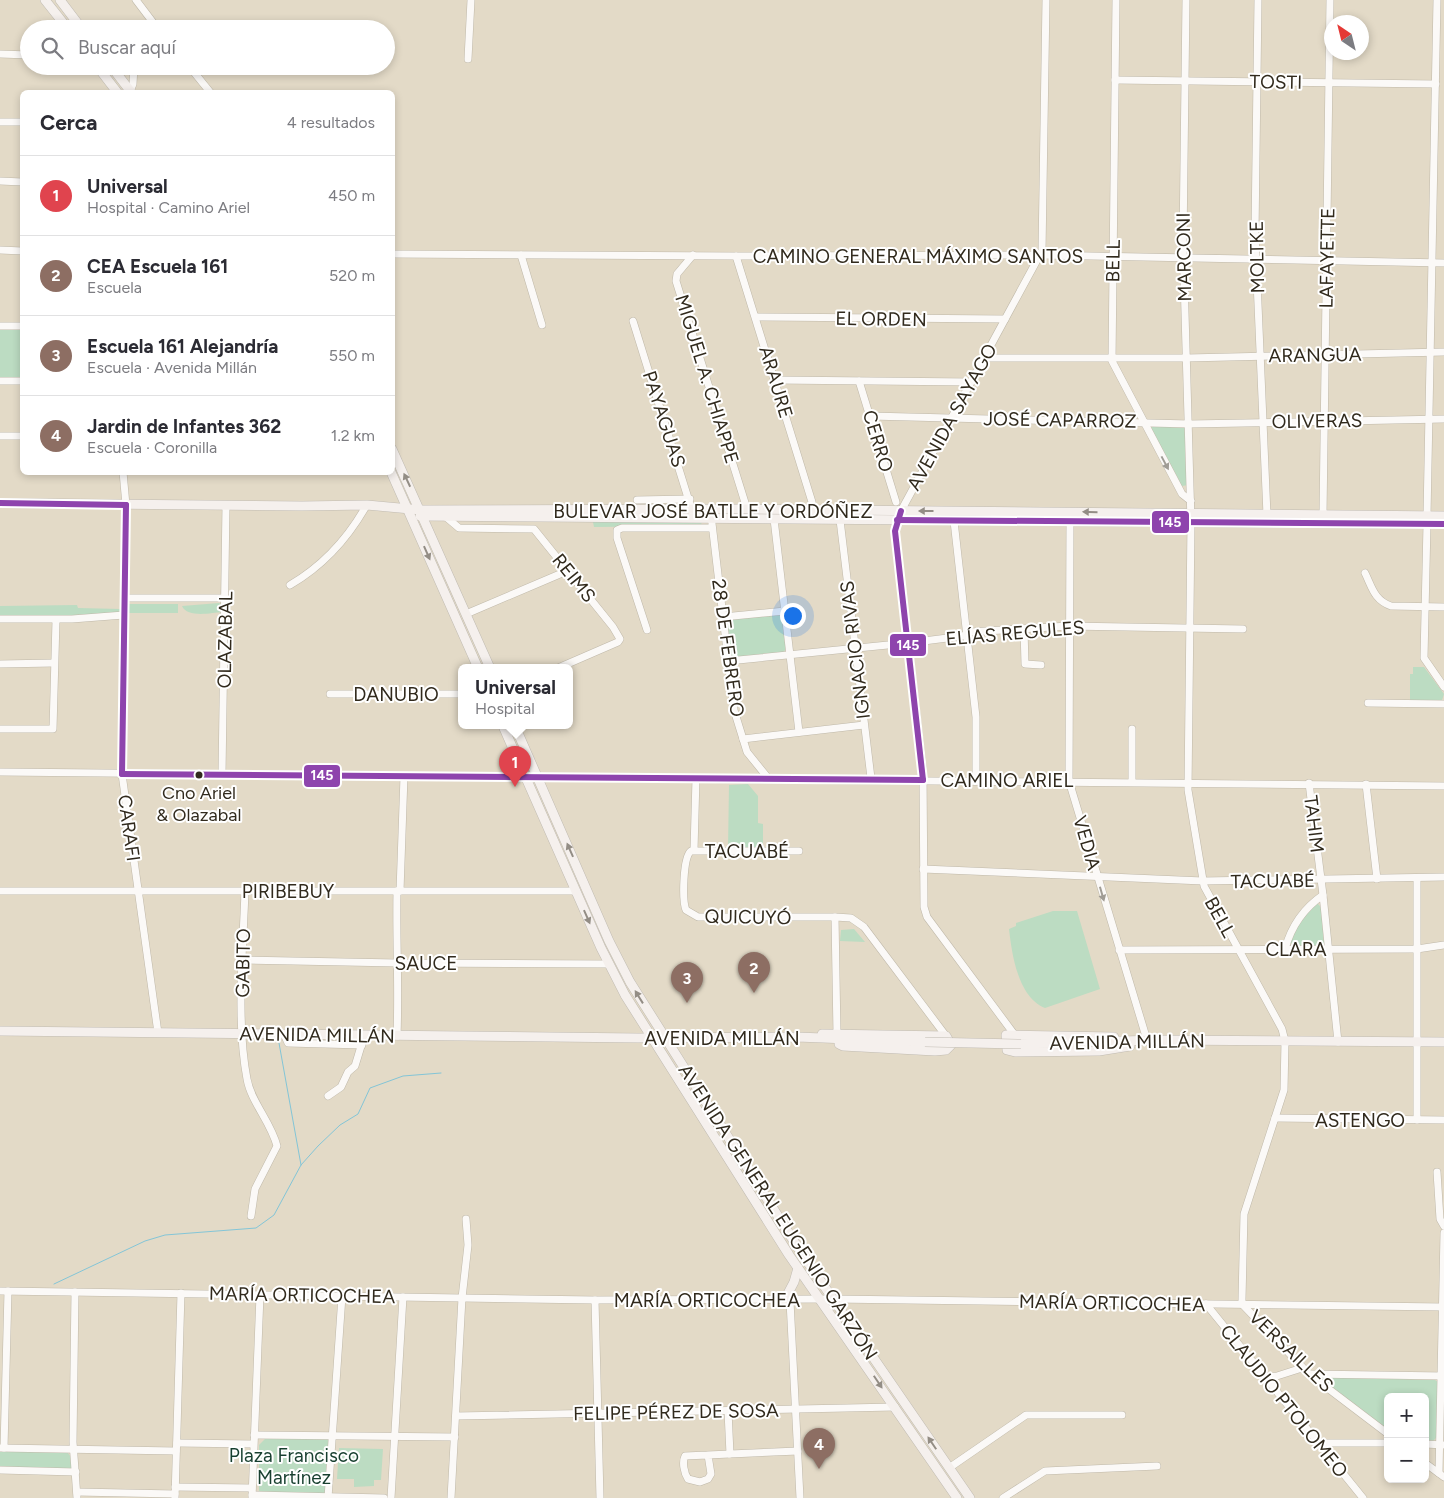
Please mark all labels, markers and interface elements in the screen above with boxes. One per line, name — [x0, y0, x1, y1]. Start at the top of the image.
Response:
north arrow — [1324, 15, 1369, 60]
search box — [20, 20, 395, 75]
icon: search — [38, 34, 66, 62]
text: Buscar aquí — [78, 36, 176, 59]
street label: TOSTI — [1250, 70, 1302, 94]
text: Cerca — [40, 110, 97, 135]
text: 4 resultados — [287, 113, 375, 132]
text: Universal — [87, 175, 168, 198]
text: 1 — [53, 186, 59, 205]
text: 450 m — [328, 186, 375, 205]
text: Hospital · Camino Ariel — [87, 198, 250, 217]
street label: LAFAYETTE — [1315, 207, 1339, 309]
street label: MARCONI — [1172, 212, 1196, 302]
street label: MOLTKE — [1245, 221, 1269, 293]
street label: BELL — [1101, 239, 1125, 283]
street label: CAMINO GENERAL MÁXIMO SANTOS — [753, 245, 1083, 268]
text: CEA Escuela 161 — [87, 255, 228, 278]
text: 2 — [51, 266, 61, 285]
text: 520 m — [329, 266, 375, 285]
text: Escuela — [87, 278, 142, 297]
street label: MIGUEL A. CHIAPPE — [670, 292, 744, 466]
street label: EL ORDEN — [835, 307, 927, 331]
text: Escuela 161 Alejandría — [87, 335, 278, 358]
street label: AVENIDA SAYAGO — [902, 340, 1002, 494]
street label: ARAURE — [754, 343, 798, 421]
street label: ARANGUA — [1268, 343, 1362, 367]
text: 3 — [52, 346, 60, 365]
text: 550 m — [329, 346, 375, 365]
text: Escuela · Avenida Millán — [87, 358, 257, 377]
street label: PAYAGUAS — [638, 368, 690, 470]
street label: CERRO — [858, 407, 898, 475]
street label: JOSÉ CAPARROZ — [983, 407, 1137, 433]
street label: OLIVERAS — [1271, 409, 1363, 433]
text: Jardin de Infantes 362 — [87, 415, 281, 438]
text: 4 — [51, 426, 61, 445]
text: 1.2 km — [331, 426, 375, 445]
text: Escuela · Coronilla — [87, 438, 217, 457]
one-way arrow — [1161, 456, 1169, 471]
one-way arrow — [402, 473, 410, 487]
street label: BULEVAR JOSÉ BATLLE Y ORDÓÑEZ — [553, 500, 873, 523]
one-way arrow — [918, 507, 934, 515]
one-way arrow — [1082, 508, 1098, 516]
line badge: 145 — [1151, 510, 1190, 534]
text: 145 — [1159, 514, 1181, 531]
one-way arrow — [423, 546, 431, 560]
street label: REIMS — [547, 549, 601, 607]
street label: 28 DE FEBRERO — [707, 578, 749, 718]
street label: IGNACIO RIVAS — [835, 580, 875, 720]
street label: OLAZABAL — [213, 591, 237, 689]
your location — [780, 603, 806, 629]
street label: ELÍAS REGULES — [945, 615, 1085, 651]
line badge: 145 — [889, 633, 927, 657]
text: 145 — [897, 637, 919, 654]
popup — [458, 664, 573, 729]
text: Universal — [475, 676, 556, 699]
street label: DANUBIO — [353, 683, 439, 706]
text: Hospital — [475, 699, 535, 718]
pin: 1 — [499, 746, 531, 787]
line badge: 145 — [303, 764, 341, 788]
text: 145 — [311, 767, 333, 784]
street label: CAMINO ARIEL — [941, 769, 1074, 792]
marker: Cno Ariel & Olazabal — [194, 770, 204, 780]
place label: Cno Ariel & Olazabal — [157, 782, 241, 826]
street label: CARAFI — [113, 793, 145, 863]
street label: TAHIM — [1299, 794, 1329, 854]
street label: VEDIA — [1068, 813, 1106, 873]
street label: TACUABÉ — [705, 840, 789, 863]
one-way arrow — [565, 843, 573, 857]
street label: TACUABÉ — [1231, 869, 1315, 893]
street label: PIRIBEBUY — [242, 880, 335, 903]
one-way arrow — [1099, 887, 1107, 902]
street label: BELL — [1200, 893, 1240, 941]
street label: QUICUYÓ — [705, 905, 791, 929]
one-way arrow — [584, 910, 592, 924]
street label: GABITO — [231, 928, 255, 998]
street label: CLARA — [1265, 938, 1327, 961]
street label: SAUCE — [395, 952, 457, 975]
pin: 2 — [738, 952, 770, 993]
pin: 3 — [671, 962, 703, 1003]
one-way arrow — [634, 990, 643, 1003]
street label: AVENIDA MILLÁN — [239, 1022, 395, 1048]
street label: AVENIDA MILLÁN — [644, 1027, 800, 1050]
street label: AVENIDA MILLÁN — [1049, 1029, 1205, 1055]
street label: AVENIDA GENERAL EUGENIO GARZÓN — [674, 1060, 882, 1364]
street label: ASTENGO — [1315, 1109, 1405, 1132]
street label: MARÍA ORTICOCHEA — [209, 1282, 395, 1308]
street label: MARÍA ORTICOCHEA — [614, 1289, 800, 1312]
street label: MARÍA ORTICOCHEA — [1019, 1290, 1205, 1316]
street label: VERSAILLES — [1244, 1305, 1338, 1397]
street label: CLAUDIO PTOLOMEO — [1215, 1320, 1353, 1482]
one-way arrow — [873, 1376, 883, 1389]
map controls — [1384, 1393, 1429, 1483]
button: + — [1384, 1393, 1429, 1438]
street label: FELIPE PÉREZ DE SOSA — [573, 1399, 779, 1425]
pin: 4 — [803, 1428, 835, 1469]
one-way arrow — [928, 1437, 937, 1450]
button: − — [1384, 1438, 1429, 1483]
park label: Plaza Francisco Martínez — [229, 1444, 359, 1489]

